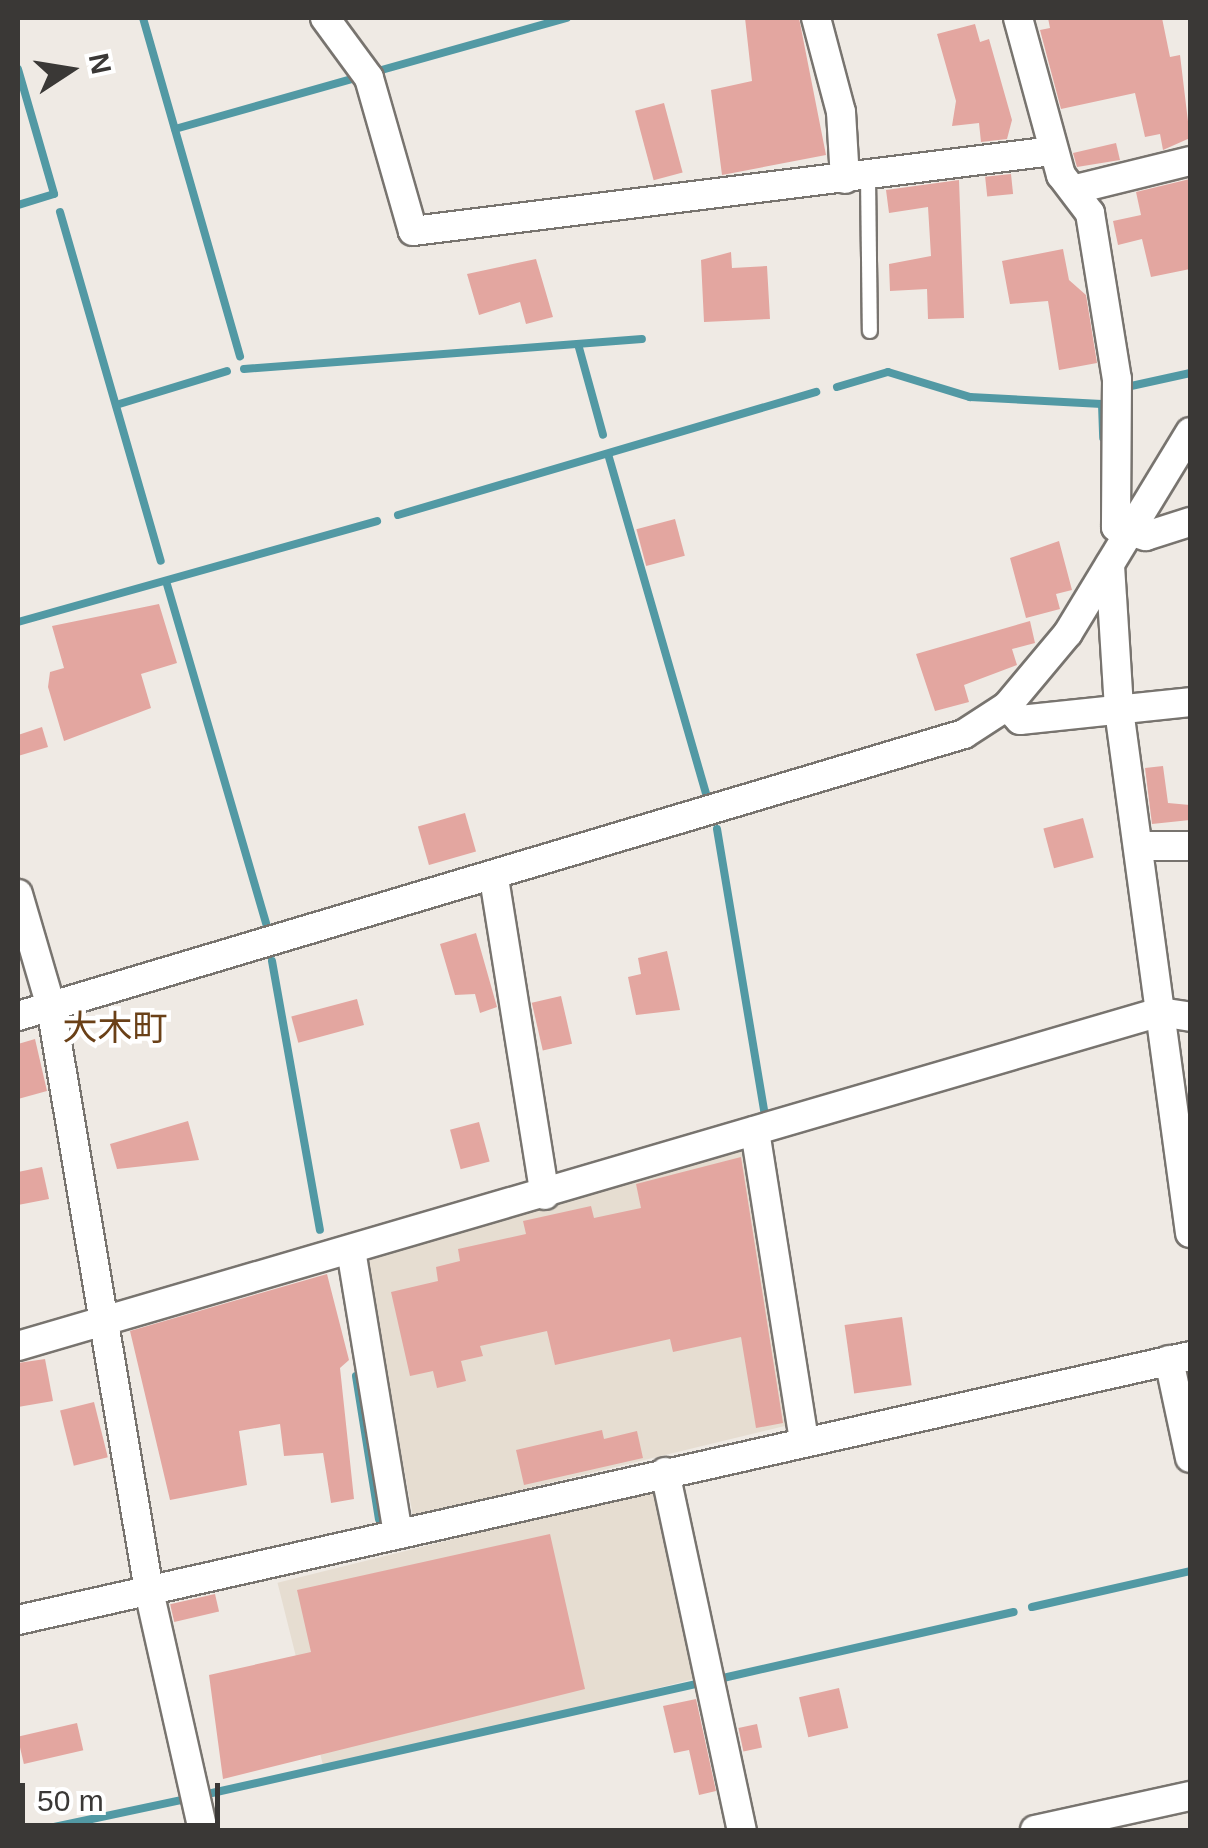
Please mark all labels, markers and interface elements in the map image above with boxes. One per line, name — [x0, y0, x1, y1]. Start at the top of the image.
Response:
north arrow — [20, 20, 120, 120]
text: N — [83, 51, 117, 77]
district label: 大木町 — [63, 1007, 167, 1049]
scale bar — [25, 1763, 225, 1825]
text: 50 m — [37, 1784, 104, 1817]

